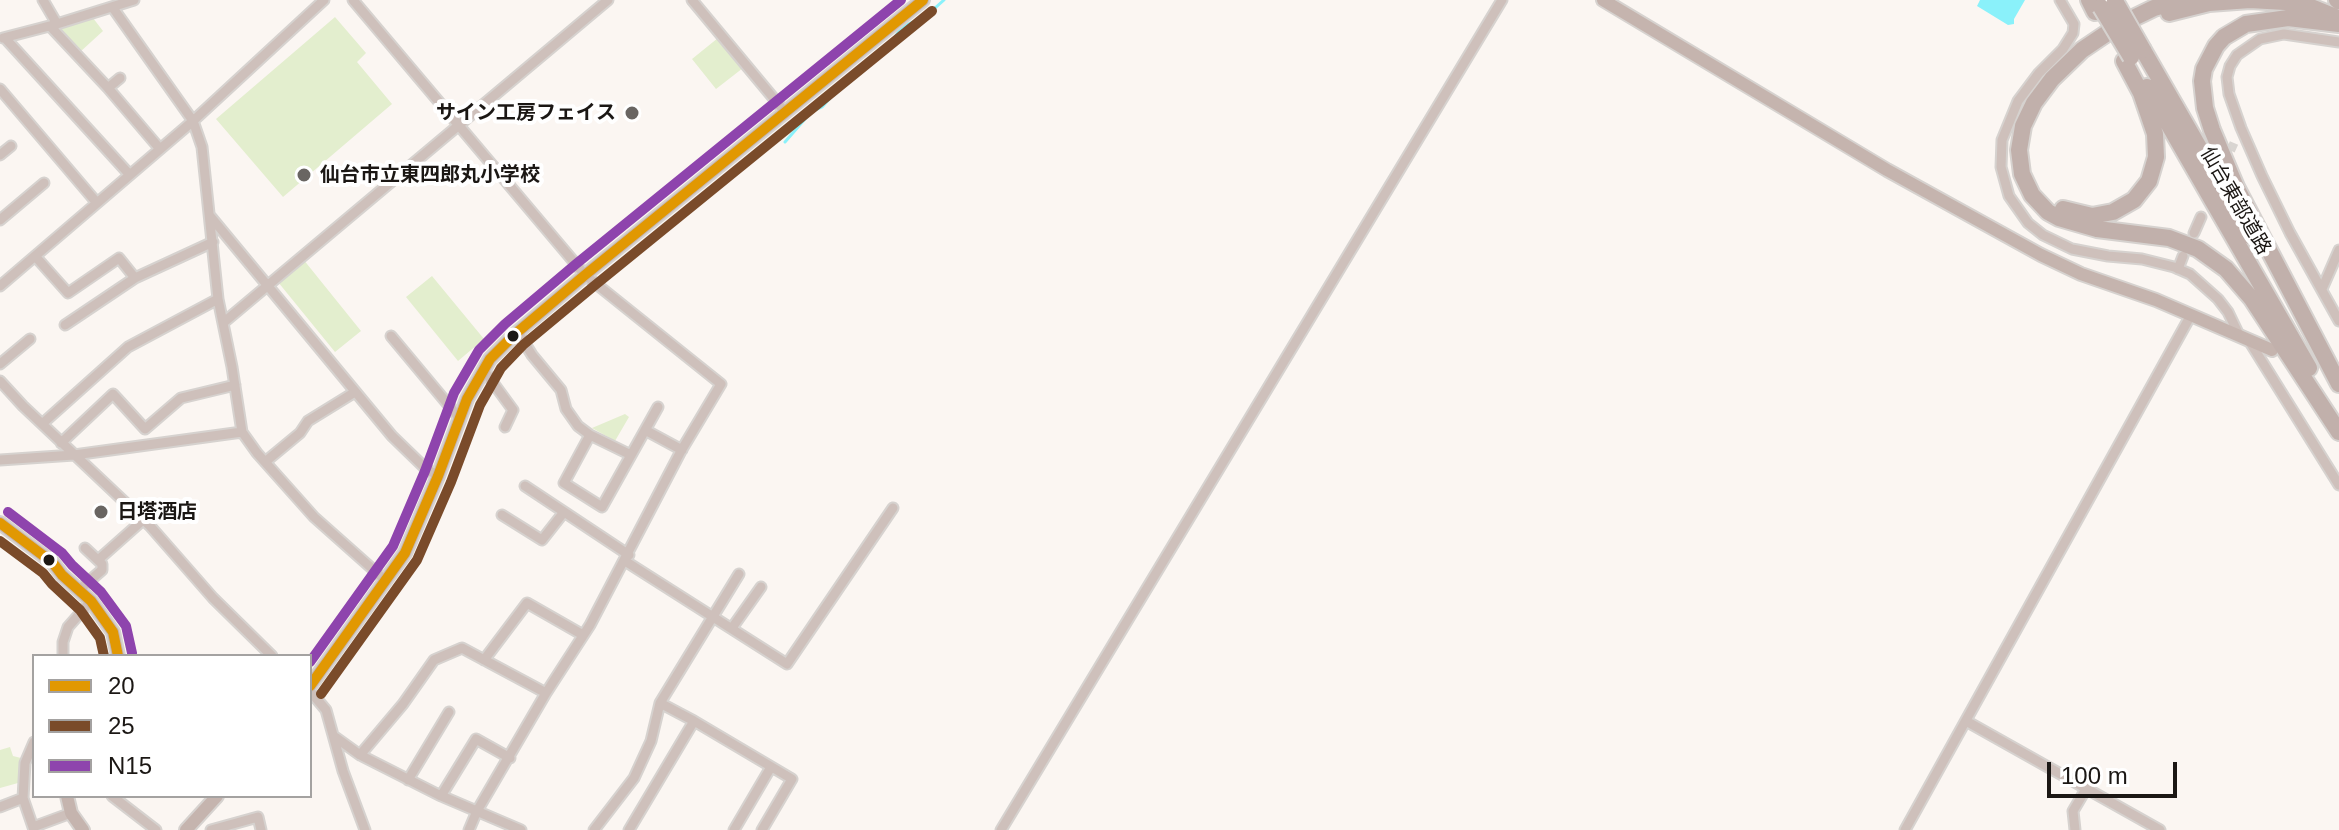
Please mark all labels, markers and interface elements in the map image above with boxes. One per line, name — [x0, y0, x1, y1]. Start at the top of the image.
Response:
place label: サイン工房フェイス — [436, 101, 616, 125]
marker: サイン工房フェイス — [623, 104, 641, 122]
street label: 仙台東部道路 — [2195, 143, 2275, 259]
place label: 仙台市立東四郎丸小学校 — [320, 163, 540, 187]
marker: 仙台市立東四郎丸小学校 — [295, 166, 313, 184]
unlabelled marker — [505, 328, 521, 344]
place label: 日塔酒店 — [117, 500, 197, 524]
marker: 日塔酒店 — [92, 503, 110, 521]
unlabelled marker — [41, 552, 57, 568]
legend — [32, 654, 312, 798]
text: 20 — [108, 672, 135, 699]
text: 25 — [108, 712, 135, 739]
scale bar — [2051, 746, 2181, 796]
text: N15 — [108, 752, 152, 779]
text: 100 m — [2061, 762, 2128, 789]

